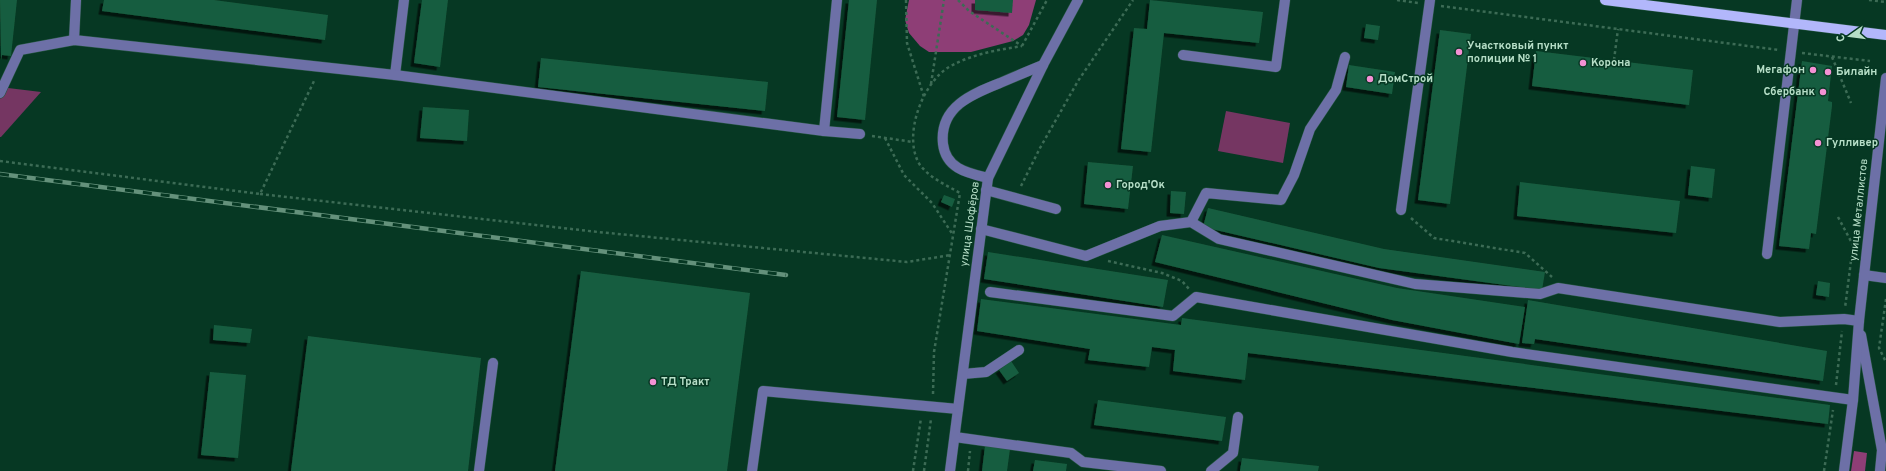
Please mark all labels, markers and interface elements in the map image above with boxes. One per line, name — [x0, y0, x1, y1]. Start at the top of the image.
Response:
north arrow — [1830, 16, 1870, 56]
text: С — [1834, 33, 1849, 43]
place label: Участковый пункт полиции № 1 — [1467, 39, 1568, 66]
marker: Участковый пункт полиции № 1 — [1454, 47, 1464, 57]
place label: Корона — [1591, 56, 1630, 70]
marker: Корона — [1578, 58, 1588, 68]
place label: Мегафон — [1756, 63, 1805, 77]
marker: Мегафон — [1808, 65, 1818, 75]
place label: Билайн — [1836, 65, 1877, 79]
marker: Билайн — [1823, 67, 1833, 77]
place label: ДомСтрой — [1378, 72, 1433, 86]
marker: ДомСтрой — [1365, 74, 1375, 84]
place label: Сбербанк — [1763, 85, 1816, 99]
marker: Сбербанк — [1818, 87, 1828, 97]
place label: Гулливер — [1826, 136, 1878, 150]
marker: Гулливер — [1813, 138, 1823, 148]
street label: улица Металлистов — [1847, 158, 1871, 262]
place label: Город'Ок — [1116, 178, 1165, 192]
street label: улица Шофёров — [957, 180, 983, 268]
marker: Город'Ок — [1103, 180, 1113, 190]
place label: ТД Тракт — [661, 375, 710, 389]
marker: ТД Тракт — [648, 377, 658, 387]

